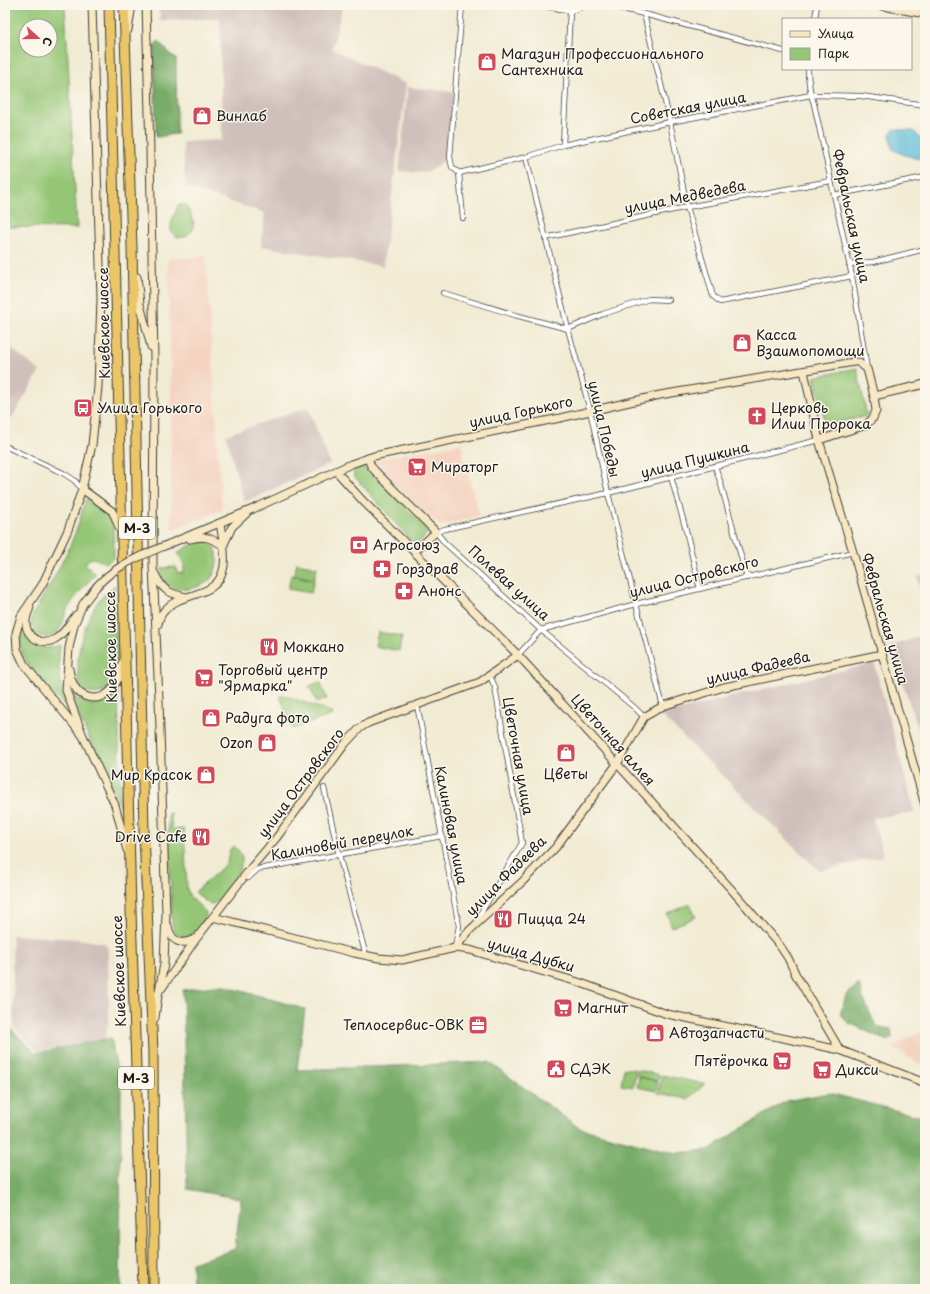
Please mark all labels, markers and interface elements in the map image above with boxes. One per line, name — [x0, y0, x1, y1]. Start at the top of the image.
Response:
north arrow — [18, 18, 58, 58]
legend — [782, 18, 912, 70]
text: Улица — [818, 24, 854, 42]
text: С — [38, 35, 57, 49]
place label: Магазин Профессионального Сантехника — [501, 43, 704, 80]
text: Парк — [818, 44, 850, 62]
shop icon: Магазин Профессионального Сантехника — [476, 51, 498, 73]
street label: Советская улица — [628, 86, 748, 129]
shop icon: Винлаб — [191, 105, 213, 127]
place label: Винлаб — [216, 105, 267, 126]
street label: Февральская улица — [827, 147, 876, 285]
street label: улица Медведева — [623, 174, 748, 219]
street label: Киевское шоссе — [92, 267, 115, 379]
place label: Касса Взаимопомощи — [756, 324, 865, 361]
shop icon: Касса Взаимопомощи — [731, 332, 753, 354]
street label: улица Победы — [583, 378, 626, 479]
street label: улица Горького — [467, 390, 575, 433]
bus stop icon: Улица Горького — [72, 397, 94, 419]
place label: Улица Горького — [97, 397, 202, 418]
place label: Церковь Илии Пророка — [771, 397, 871, 434]
church icon: Церковь Илии Пророка — [746, 405, 768, 427]
street label: улица Пушкина — [638, 436, 751, 483]
supermarket icon: Мираторг — [406, 456, 428, 478]
place label: Мираторг — [431, 456, 499, 477]
road number: М-3 — [119, 517, 155, 539]
bank icon: Агросоюз — [348, 534, 370, 556]
place label: Агросоюз — [373, 534, 440, 555]
street label: Полевая улица — [464, 540, 555, 625]
street label: улица Островского — [627, 550, 761, 603]
street label: Февральская улица — [857, 551, 914, 687]
pharmacy icon: Горздрав — [371, 558, 393, 580]
place label: Горздрав — [396, 558, 458, 579]
pharmacy icon: Анонс — [393, 580, 415, 602]
place label: Анонс — [418, 580, 462, 601]
street label: Киевское шоссе — [99, 591, 122, 703]
restaurant icon: Моккано — [258, 636, 280, 658]
place label: Моккано — [283, 636, 345, 657]
street label: улица Фадеева — [704, 645, 812, 690]
place label: Торговый центр "Ярмарка" — [218, 659, 328, 696]
supermarket icon: Торговый центр "Ярмарка" — [193, 667, 215, 689]
street label: Цветочная аллея — [566, 689, 660, 790]
street label: Цветочная улица — [498, 695, 539, 817]
shop icon: Радуга фото — [200, 707, 222, 729]
place label: Радуга фото — [225, 707, 310, 728]
street label: улица Островского — [252, 724, 349, 842]
place label: Ozon — [220, 732, 253, 753]
shop icon: Ozon — [256, 732, 278, 754]
shop icon: Цветы — [555, 742, 577, 764]
place label: Цветы — [544, 763, 588, 784]
place label: Мир Красок — [111, 764, 193, 785]
shop icon: Мир Красок — [195, 764, 217, 786]
street label: Калиновая улица — [430, 764, 473, 886]
street label: Калиновый переулок — [269, 820, 415, 865]
place label: Drive Cafe — [115, 826, 187, 847]
restaurant icon: Drive Cafe — [190, 826, 212, 848]
street label: улица Фадеева — [461, 831, 551, 921]
restaurant icon: Пицца 24 — [492, 908, 514, 930]
place label: Пицца 24 — [517, 908, 586, 929]
street label: Киевское шоссе — [106, 915, 131, 1027]
street label: улица Дубки — [485, 932, 577, 977]
supermarket icon: Магнит — [552, 997, 574, 1019]
place label: Магнит — [577, 997, 629, 1018]
place label: Теплосервис-ОВК — [343, 1014, 464, 1035]
office icon: Теплосервис-ОВК — [467, 1014, 489, 1036]
shop icon: Автозапчасти — [644, 1022, 666, 1044]
place label: Автозапчасти — [669, 1022, 764, 1043]
place label: Пятёрочка — [694, 1050, 768, 1071]
supermarket icon: Пятёрочка — [771, 1050, 793, 1072]
public building icon: СДЭК — [545, 1058, 567, 1080]
place label: СДЭК — [570, 1058, 611, 1079]
supermarket icon: Дикси — [811, 1059, 833, 1081]
place label: Дикси — [835, 1059, 879, 1080]
road number: М-3 — [118, 1067, 154, 1089]

